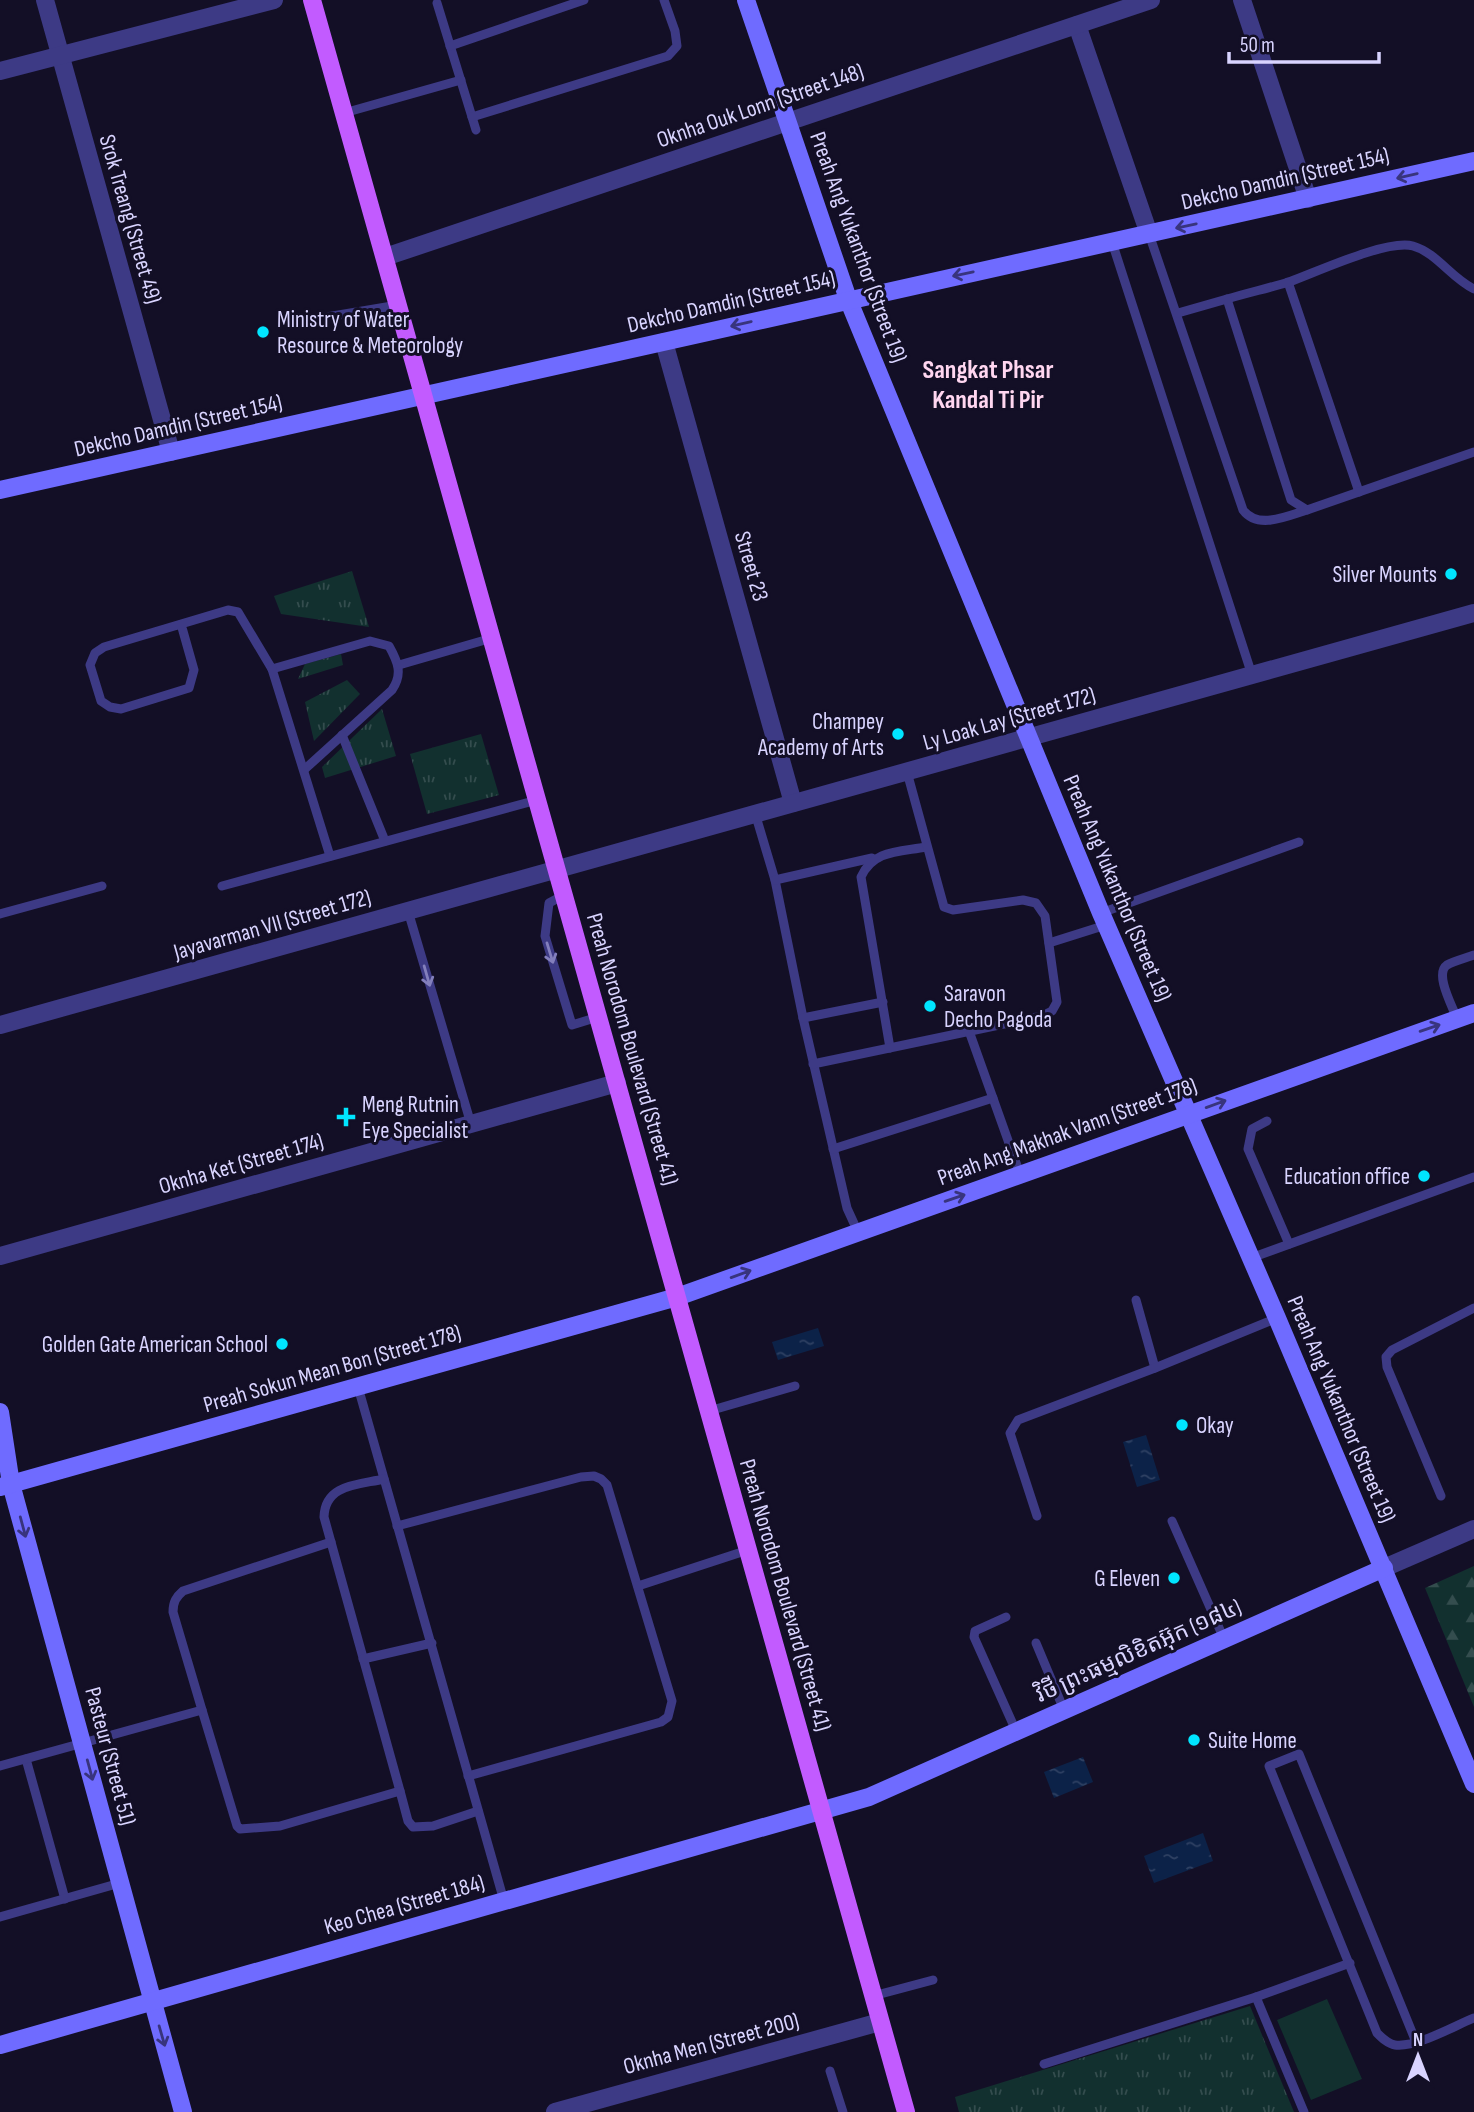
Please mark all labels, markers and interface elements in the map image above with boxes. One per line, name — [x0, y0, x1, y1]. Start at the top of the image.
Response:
scale bar — [1229, 21, 1380, 65]
text: 50 m — [1240, 33, 1275, 58]
street label: Oknha Ouk Lonn (Street 148) — [653, 57, 867, 154]
street label: Preah Ang Yukanthor (Street 19) — [803, 128, 913, 367]
street label: Srok Treang (Street 49) — [93, 131, 168, 307]
street label: Dekcho Damdin (Street 154) — [1179, 141, 1392, 217]
one-way arrow — [1397, 170, 1419, 183]
one-way arrow — [1175, 220, 1197, 233]
street label: Dekcho Damdin (Street 154) — [625, 264, 838, 340]
one-way arrow — [952, 268, 975, 282]
place label: Ministry of Water Resource & Meteorology — [277, 306, 463, 360]
one-way arrow — [730, 318, 753, 331]
marker: Ministry of Water Resource & Meteorology — [255, 324, 271, 340]
district label: Sangkat Phsar Kandal Ti Pir — [922, 355, 1054, 416]
street label: Dekcho Damdin (Street 154) — [72, 388, 285, 464]
street label: Street 23 — [728, 528, 774, 604]
place label: Silver Mounts — [1332, 561, 1437, 589]
marker: Silver Mounts — [1443, 566, 1459, 582]
street label: Ly Loak Lay (Street 172) — [920, 681, 1099, 757]
place label: Champey Academy of Arts — [757, 708, 884, 762]
marker: Champey Academy of Arts — [890, 726, 906, 742]
street label: Preah Ang Yukanthor (Street 19) — [1057, 771, 1178, 1006]
street label: Jayavarman VII (Street 172) — [169, 883, 374, 967]
street label: Preah Norodom Boulevard (Street 41) — [580, 910, 684, 1189]
one-way arrow — [545, 941, 558, 963]
one-way arrow — [422, 965, 435, 987]
place label: Saravon Decho Pagoda — [944, 980, 1052, 1034]
marker: Saravon Decho Pagoda — [922, 998, 938, 1014]
one-way arrow — [1419, 1021, 1441, 1034]
street label: Preah Ang Makhak Vann (Street 178) — [934, 1072, 1201, 1192]
place label: Meng Rutnin Eye Specialist — [362, 1091, 468, 1145]
one-way arrow — [1204, 1097, 1226, 1109]
marker: Meng Rutnin Eye Specialist — [336, 1107, 356, 1127]
street label: Oknha Ket (Street 174) — [156, 1127, 327, 1201]
place label: Education office — [1284, 1163, 1410, 1191]
marker: Education office — [1416, 1168, 1432, 1184]
one-way arrow — [944, 1190, 966, 1203]
one-way arrow — [730, 1267, 752, 1280]
street label: Preah Ang Yukanthor (Street 19) — [1281, 1292, 1402, 1527]
street label: Preah Sokun Mean Bon (Street 178) — [200, 1319, 464, 1419]
place label: Golden Gate American School — [42, 1331, 268, 1359]
marker: Golden Gate American School — [274, 1336, 290, 1352]
place label: Okay — [1196, 1412, 1234, 1440]
marker: Okay — [1174, 1417, 1190, 1433]
street label: Preah Norodom Boulevard (Street 41) — [733, 1456, 837, 1735]
one-way arrow — [17, 1515, 30, 1537]
place label: G Eleven — [1094, 1565, 1160, 1593]
marker: G Eleven — [1166, 1570, 1182, 1586]
street label: វិថី ព្រះធម្មលិខិតអ៊ុក (១៨៤) — [1030, 1591, 1246, 1709]
street label: Pasteur (Street 51) — [78, 1684, 142, 1828]
place label: Suite Home — [1208, 1727, 1297, 1755]
marker: Suite Home — [1186, 1732, 1202, 1748]
one-way arrow — [84, 1758, 97, 1780]
street label: Keo Chea (Street 184) — [321, 1869, 488, 1941]
street label: Oknha Men (Street 200) — [620, 2007, 802, 2081]
north arrow — [1383, 2021, 1453, 2091]
one-way arrow — [156, 2025, 169, 2047]
text: N — [1413, 2029, 1423, 2052]

